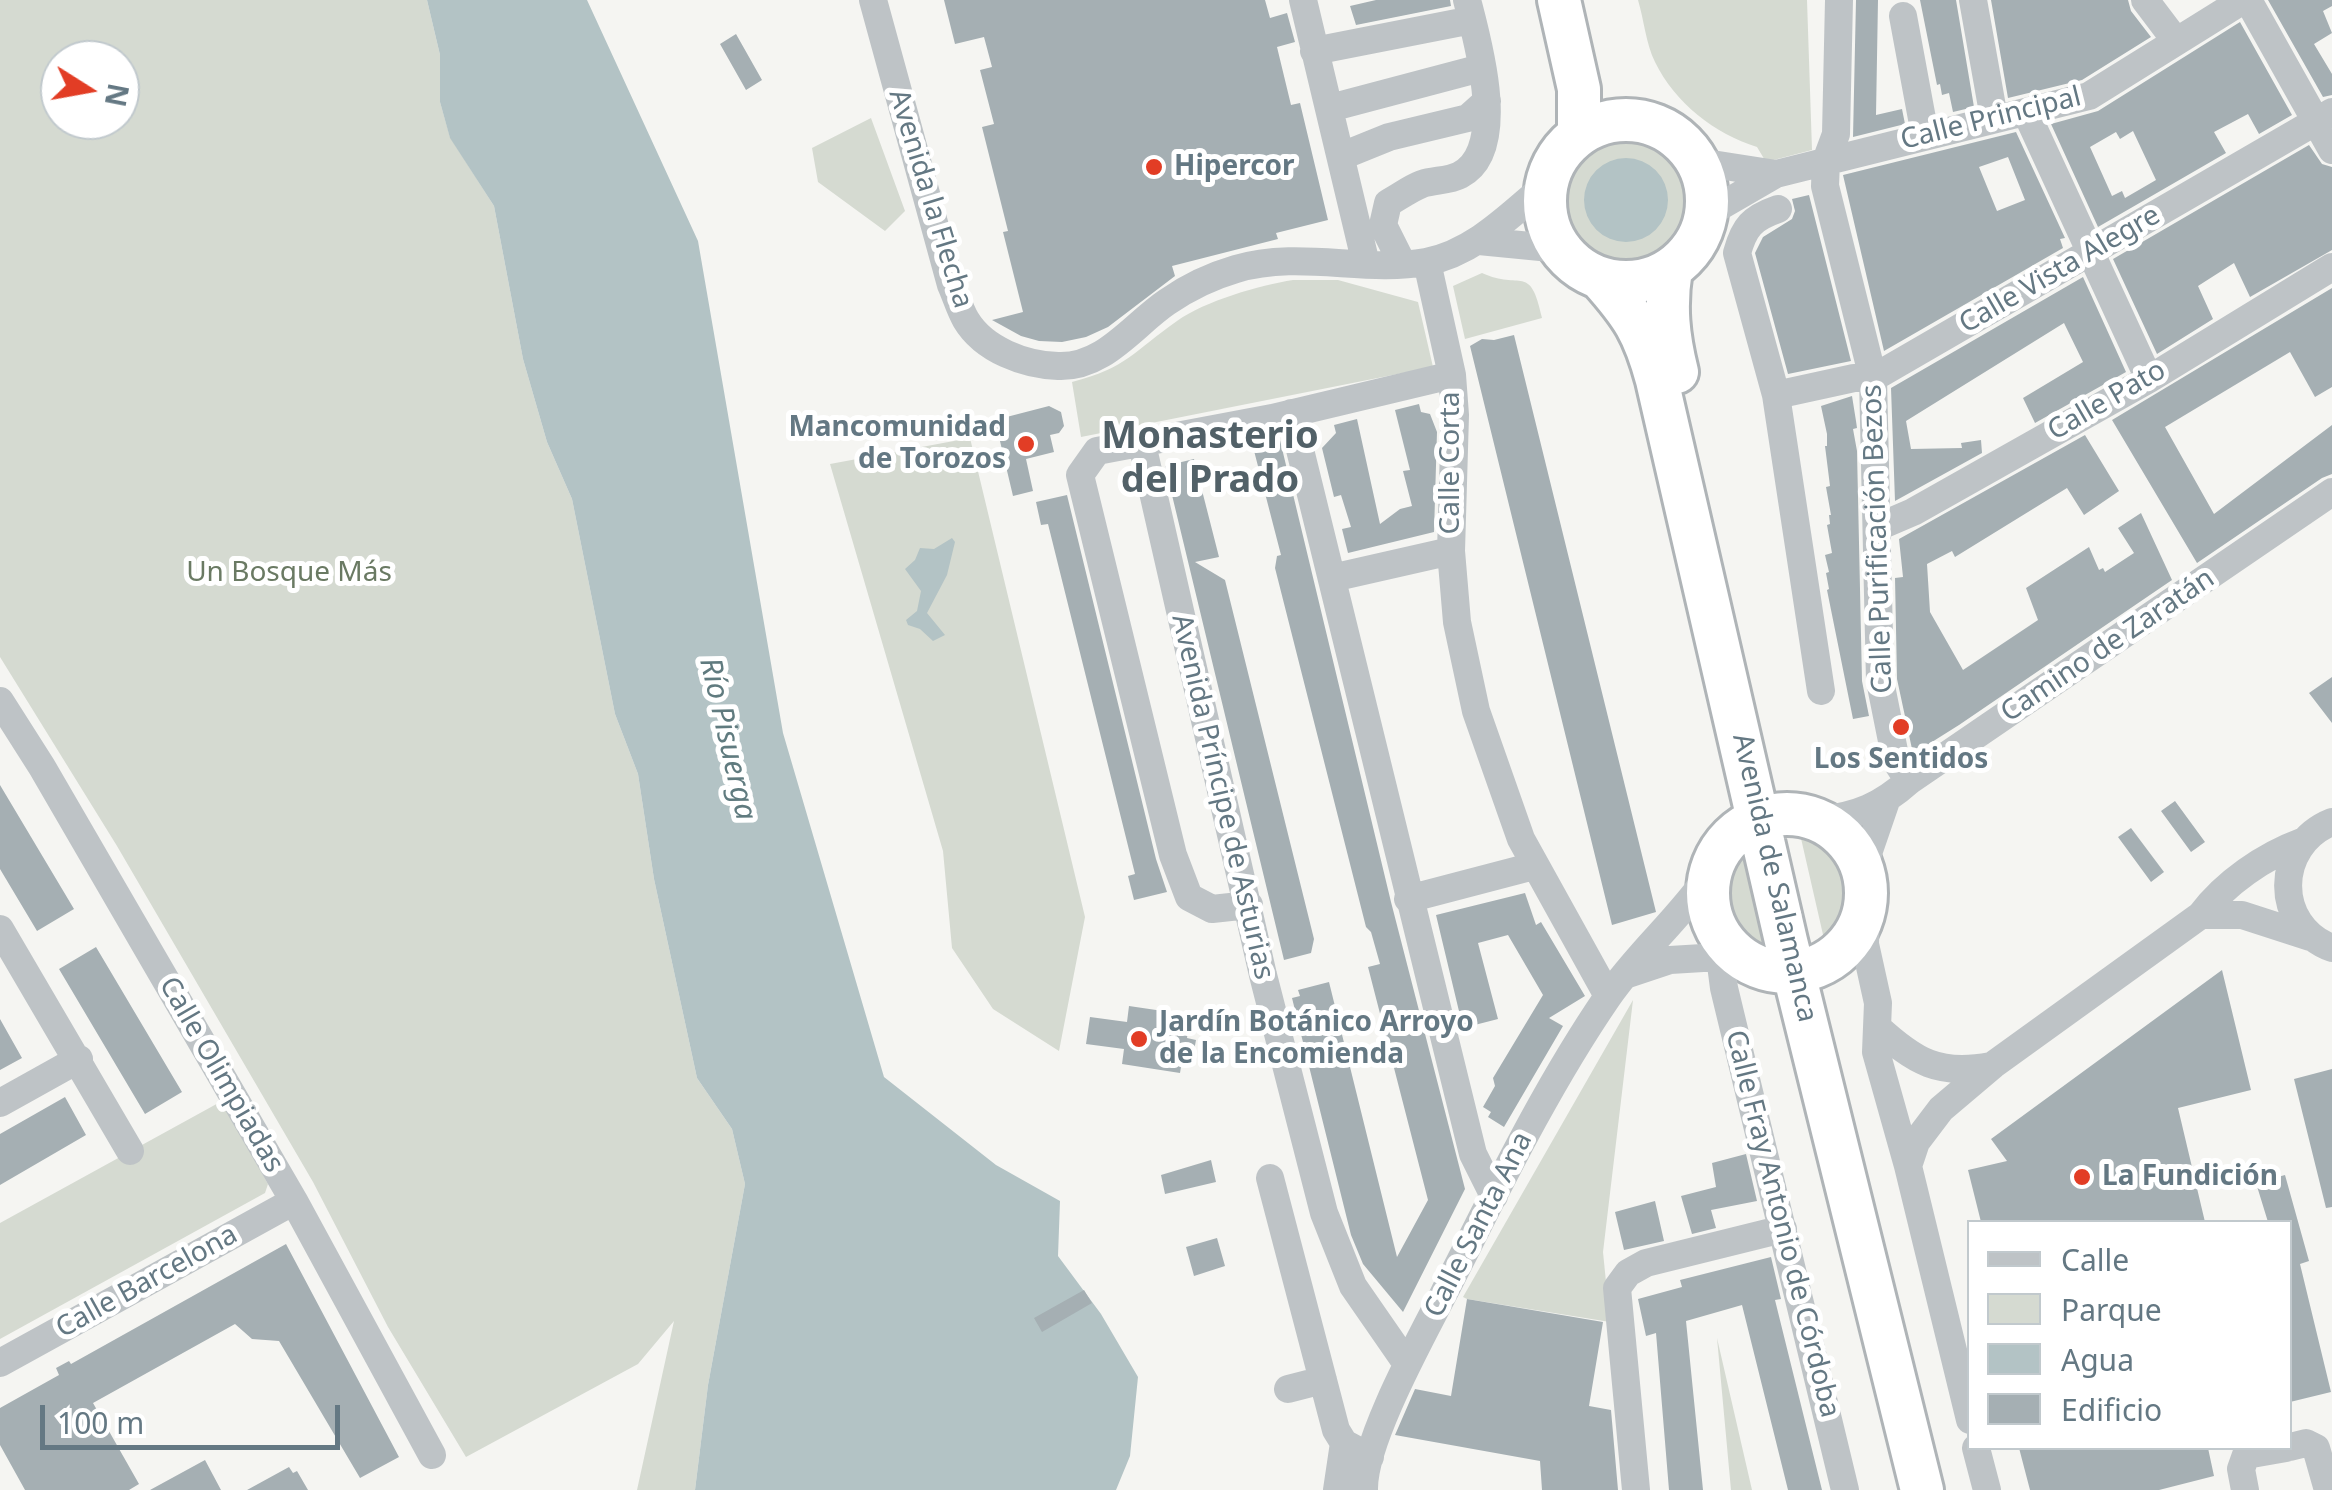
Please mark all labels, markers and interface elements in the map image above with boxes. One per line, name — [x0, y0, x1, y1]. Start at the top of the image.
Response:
north arrow — [40, 40, 140, 140]
street label: Calle Principal — [1897, 80, 2085, 158]
text: N — [97, 81, 138, 110]
street label: Avenida la Flecha — [881, 86, 979, 312]
place label: Hipercor — [1174, 150, 1295, 184]
marker: Hipercor — [1143, 156, 1165, 178]
street label: Calle Vista Alegre — [1954, 199, 2166, 341]
street label: Calle Pato — [2042, 354, 2172, 448]
street label: Calle Purificación Bezos — [1856, 384, 1900, 694]
street label: Calle Corta — [1434, 392, 1468, 534]
place label: Mancomunidad de Torozos — [788, 411, 1006, 477]
district label: Monasterio del Prado — [1101, 414, 1319, 504]
marker: Mancomunidad de Torozos — [1015, 433, 1037, 455]
park label: Un Bosque Más — [186, 556, 392, 590]
street label: Camino de Zaratán — [1995, 562, 2221, 730]
street label: Avenida Príncipe de Asturias — [1164, 611, 1280, 983]
water label: Río Pisuerga — [691, 654, 763, 824]
marker: Los Sentidos — [1890, 716, 1912, 738]
street label: Avenida de Salamanca — [1724, 730, 1824, 1026]
place label: Los Sentidos — [1814, 743, 1988, 777]
street label: Calle Olimpiadas — [151, 971, 291, 1179]
place label: Jardín Botánico Arroyo de la Encomienda — [1159, 1006, 1474, 1072]
street label: Calle Fray Antonio de Córdoba — [1718, 1027, 1846, 1421]
marker: Jardín Botánico Arroyo de la Encomienda — [1128, 1028, 1150, 1050]
street label: Calle Santa Ana — [1418, 1127, 1540, 1323]
place label: La Fundición — [2102, 1160, 2278, 1194]
marker: La Fundición — [2071, 1166, 2093, 1188]
street label: Calle Barcelona — [50, 1218, 244, 1346]
legend — [1967, 1220, 2292, 1450]
text: Calle — [2061, 1239, 2129, 1280]
text: Parque — [2061, 1289, 2162, 1330]
text: Agua — [2061, 1339, 2134, 1380]
scale bar — [45, 1385, 345, 1447]
text: Edificio — [2061, 1389, 2162, 1430]
text: 100 m — [57, 1402, 144, 1443]

